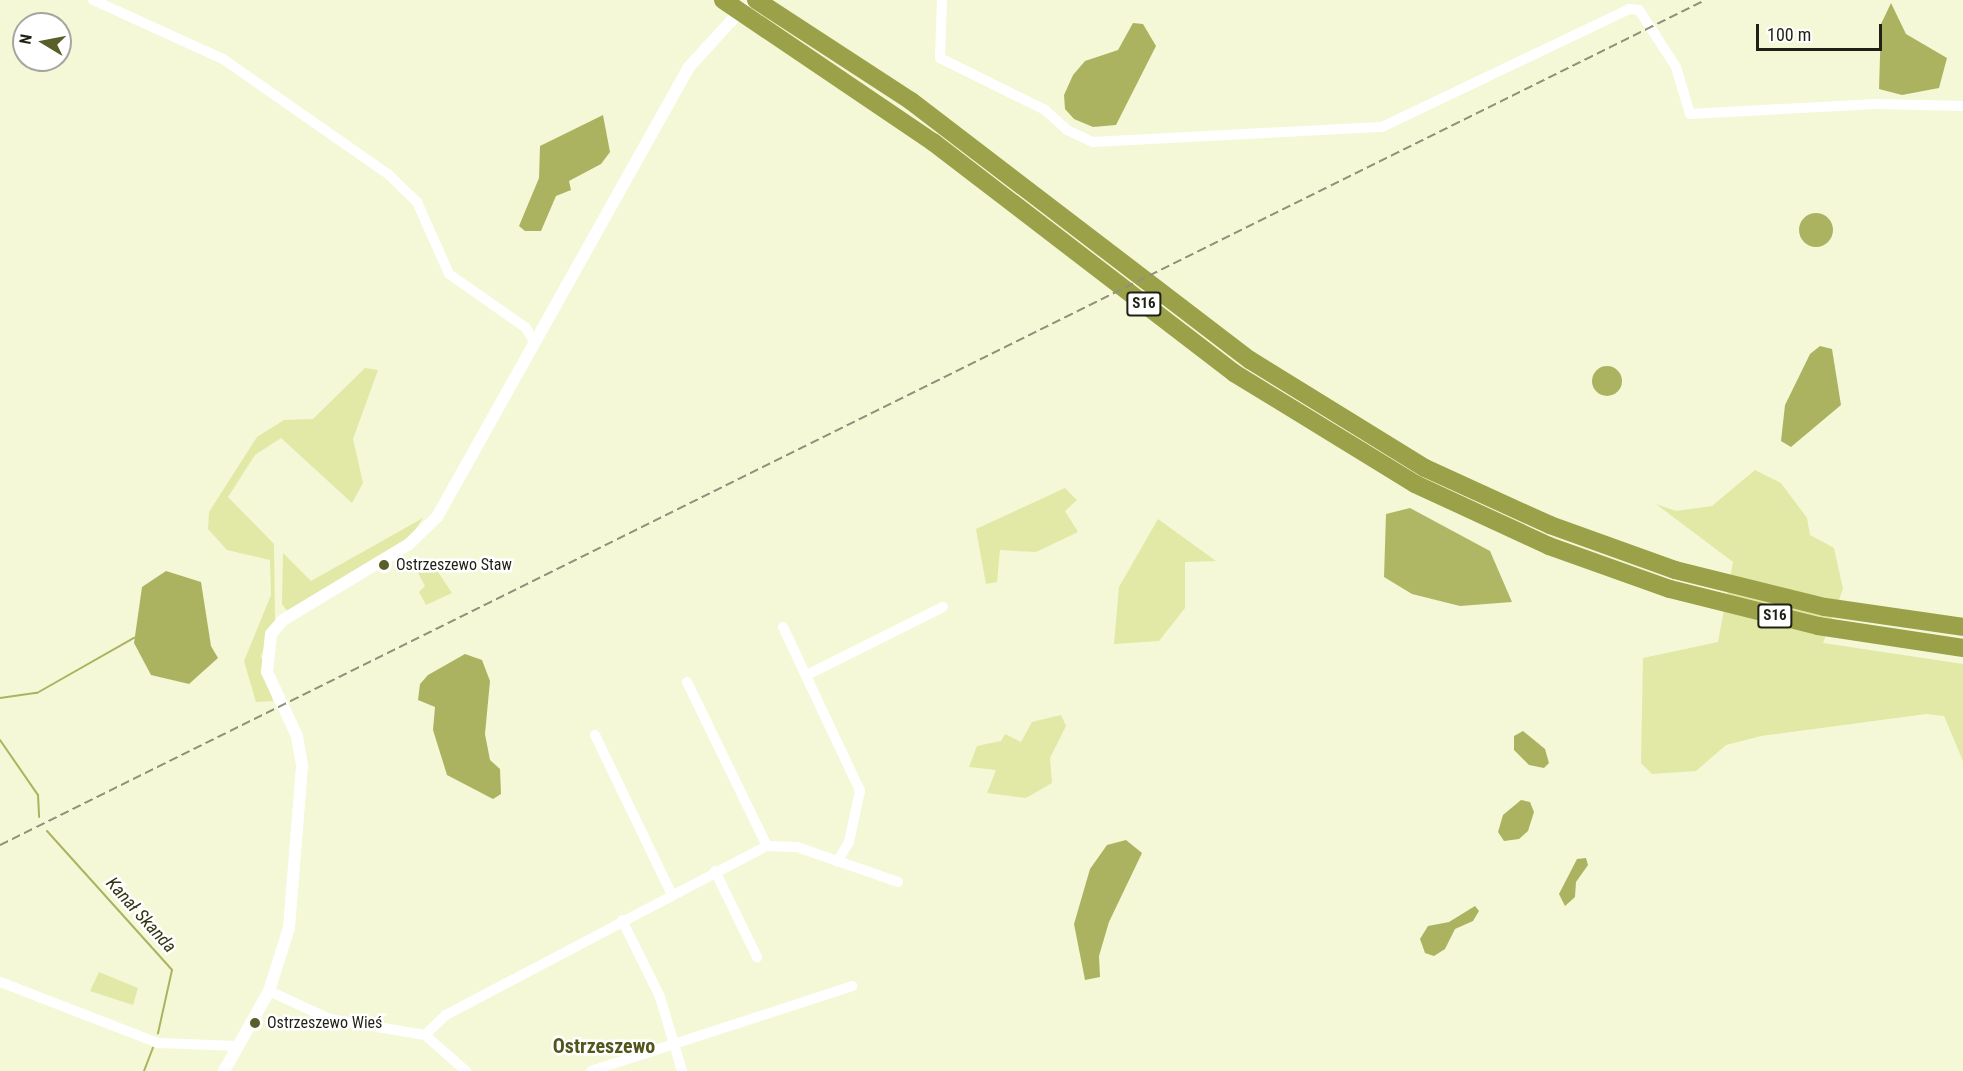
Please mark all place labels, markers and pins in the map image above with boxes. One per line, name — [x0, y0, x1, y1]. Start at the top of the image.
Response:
place label: Ostrzeszewo Staw — [396, 555, 512, 575]
marker: Ostrzeszewo Staw — [377, 558, 391, 572]
place label: Ostrzeszewo Wieś — [267, 1013, 382, 1033]
marker: Ostrzeszewo Wieś — [248, 1016, 262, 1030]

